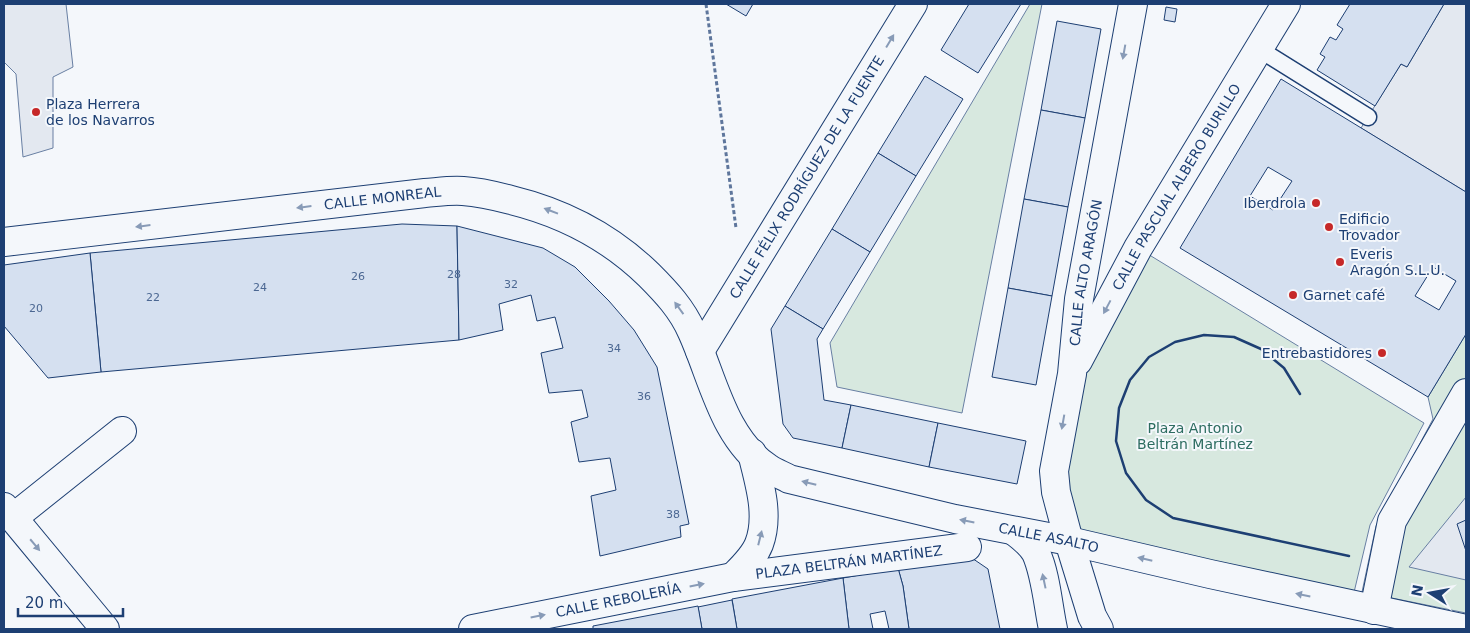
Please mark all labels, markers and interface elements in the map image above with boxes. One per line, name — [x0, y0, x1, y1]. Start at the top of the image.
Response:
one-way arrow — [886, 35, 895, 48]
one-way arrow — [1120, 44, 1128, 59]
street label: CALLE FÉLIX RODRÍGUEZ DE LA FUENTE — [726, 53, 887, 301]
street label: CALLE PASCUAL ALBERO BURILLO — [1109, 81, 1244, 293]
place label: Plaza Herrera de los Navarros — [46, 96, 155, 128]
marker: Plaza Herrera de los Navarros — [30, 106, 42, 118]
street label: CALLE MONREAL — [323, 184, 442, 213]
place label: Iberdrola — [1243, 195, 1306, 211]
marker: Iberdrola — [1310, 197, 1322, 209]
street label: CALLE ALTO ARAGÓN — [1067, 198, 1105, 347]
one-way arrow — [296, 203, 312, 211]
one-way arrow — [544, 207, 558, 215]
place label: Edificio Trovador — [1338, 211, 1400, 243]
marker: Edificio Trovador — [1323, 221, 1335, 233]
one-way arrow — [135, 222, 151, 230]
place label: Everis Aragón S.L.U. — [1350, 246, 1445, 278]
marker: Everis Aragón S.L.U. — [1334, 256, 1346, 268]
house number: 28 — [447, 268, 461, 281]
house number: 26 — [351, 270, 365, 283]
house number: 32 — [504, 278, 518, 291]
house number: 24 — [253, 281, 267, 294]
place label: Garnet café — [1303, 287, 1385, 303]
marker: Garnet café — [1287, 289, 1299, 301]
house number: 22 — [146, 291, 160, 304]
one-way arrow — [1103, 300, 1111, 314]
house number: 20 — [29, 302, 43, 315]
one-way arrow — [673, 302, 684, 315]
house number: 34 — [607, 342, 621, 355]
place label: Entrebastidores — [1262, 345, 1372, 361]
marker: Entrebastidores — [1376, 347, 1388, 359]
house number: 36 — [637, 390, 651, 403]
one-way arrow — [1059, 414, 1067, 430]
park label: Plaza Antonio Beltrán Martínez — [1137, 420, 1253, 452]
one-way arrow — [801, 479, 816, 487]
house number: 38 — [666, 508, 680, 521]
one-way arrow — [959, 517, 974, 525]
street label: CALLE ASALTO — [997, 520, 1100, 556]
one-way arrow — [756, 530, 764, 546]
one-way arrow — [29, 538, 40, 551]
street label: PLAZA BELTRÁN MARTÍNEZ — [754, 542, 943, 582]
one-way arrow — [1137, 555, 1152, 563]
north arrow — [1405, 568, 1455, 618]
one-way arrow — [1039, 573, 1047, 589]
street label: CALLE REBOLERÍA — [554, 580, 683, 620]
one-way arrow — [689, 580, 705, 588]
text: N — [1408, 583, 1426, 598]
scale bar — [18, 586, 122, 618]
one-way arrow — [1296, 591, 1311, 599]
text: 20 m — [25, 594, 63, 612]
one-way arrow — [530, 612, 546, 620]

